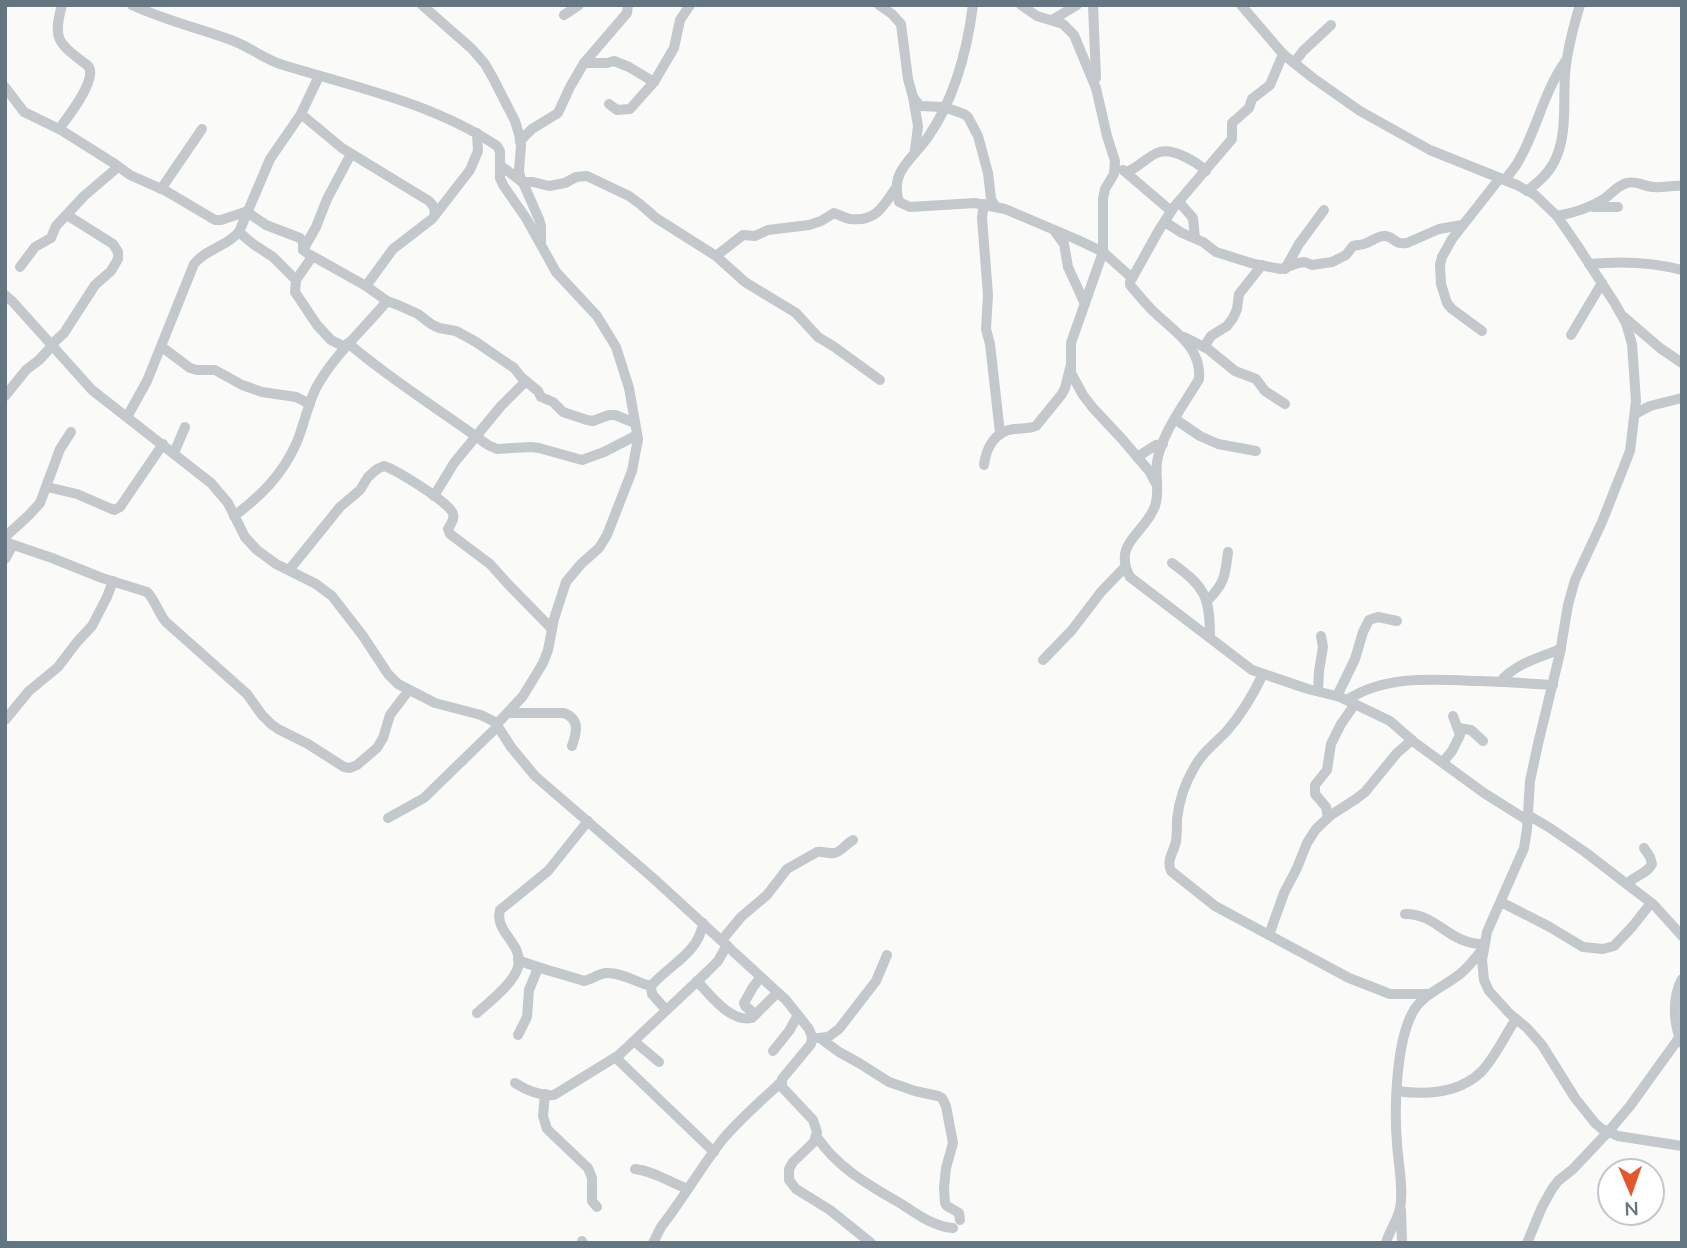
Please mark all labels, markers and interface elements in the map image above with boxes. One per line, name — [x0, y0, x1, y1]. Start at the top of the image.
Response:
north arrow — [1596, 1157, 1666, 1227]
text: N — [1624, 1197, 1639, 1221]

